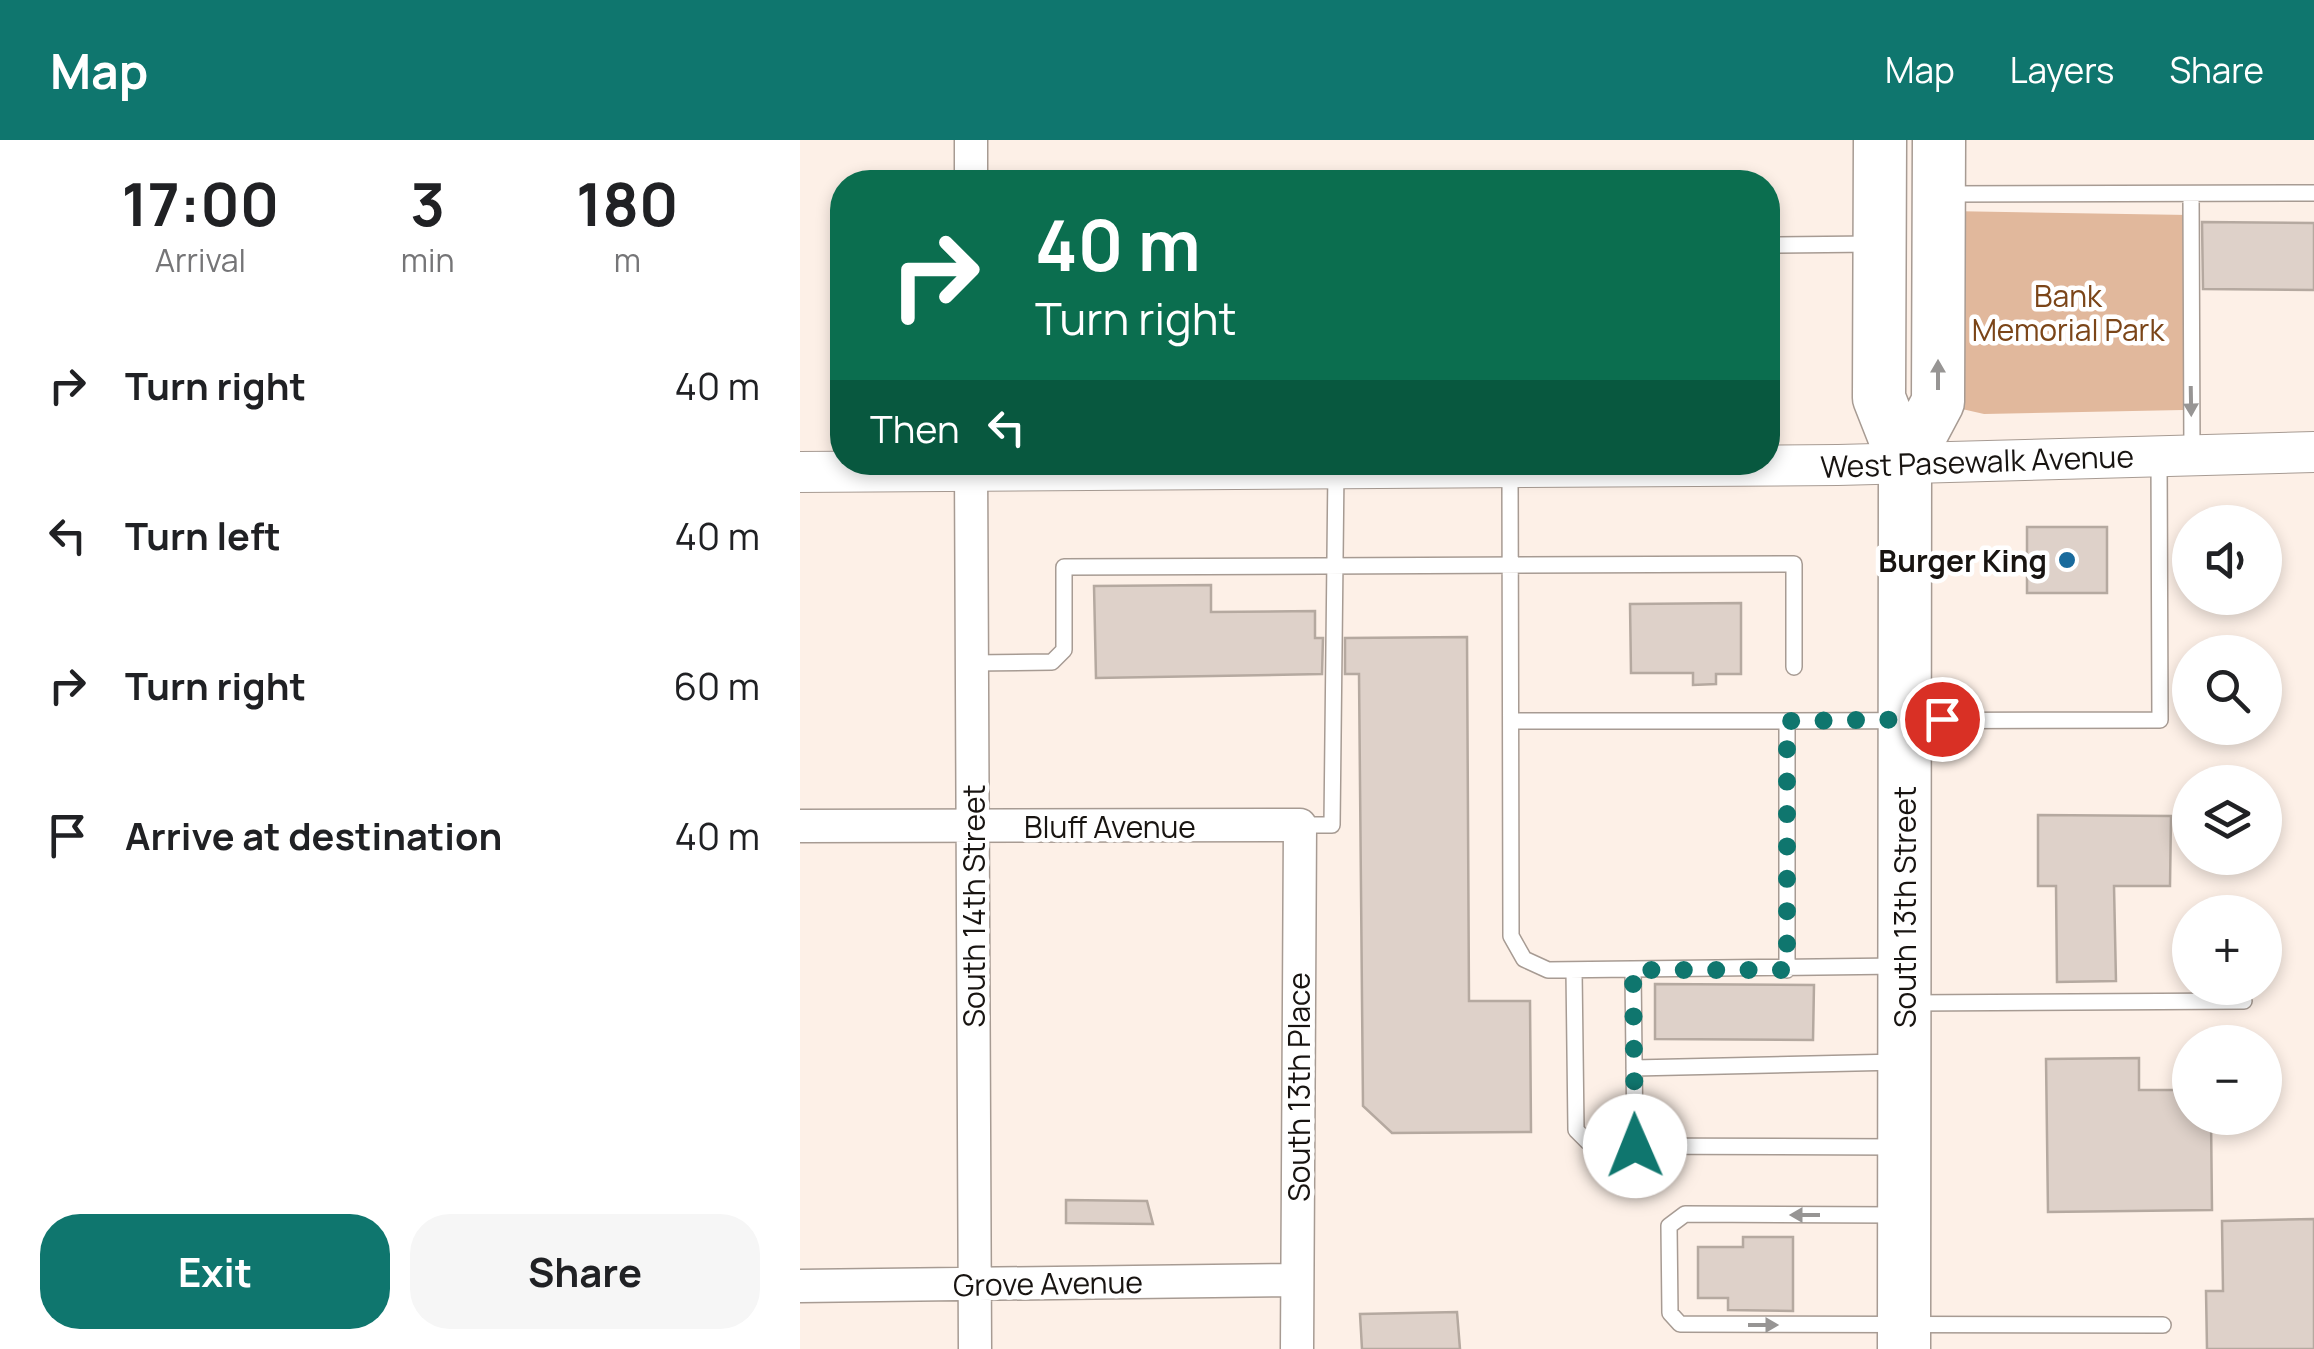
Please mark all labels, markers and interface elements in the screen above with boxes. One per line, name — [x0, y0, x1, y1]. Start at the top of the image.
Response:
text: Map — [50, 38, 148, 103]
text: Map — [1885, 46, 1955, 94]
text: Layers — [2010, 46, 2114, 94]
text: Share — [2169, 46, 2264, 94]
text: 17:00 — [122, 162, 279, 244]
text: 3 — [410, 162, 445, 244]
text: 180 — [576, 162, 678, 244]
text: 40 m — [1035, 196, 1201, 292]
icon: right — [870, 210, 1000, 340]
text: Arrival — [155, 238, 246, 282]
text: min — [401, 238, 454, 282]
text: m — [614, 238, 641, 282]
park label: Bank Memorial Park — [1972, 275, 2165, 350]
text: Turn right — [1035, 287, 1236, 349]
icon: right — [40, 358, 95, 413]
one-way arrow — [1930, 358, 1946, 390]
text: Turn right — [125, 359, 306, 411]
text: 40 m — [675, 359, 760, 411]
one-way arrow — [2183, 385, 2199, 417]
icon: left — [979, 400, 1034, 455]
text: Then — [870, 402, 959, 454]
street label: West Pasewalk Avenue — [1820, 435, 2134, 487]
map controls — [2172, 505, 2282, 1135]
button: sound — [2172, 505, 2282, 615]
icon: left — [40, 508, 95, 563]
text: Turn left — [125, 509, 281, 561]
text: 40 m — [675, 509, 760, 561]
place label: Burger King — [1878, 540, 2047, 581]
marker: Burger King — [2056, 549, 2078, 571]
button: search — [2172, 635, 2282, 745]
icon: right — [40, 658, 95, 713]
text: Turn right — [125, 659, 306, 711]
text: 60 m — [673, 659, 760, 711]
pin — [1900, 677, 1985, 762]
icon: arrive — [1915, 692, 1970, 747]
button: layers — [2172, 765, 2282, 875]
street label: South 14th Street — [953, 784, 994, 1028]
street label: South 13th Street — [1884, 786, 1925, 1028]
street label: Bluff Avenue — [1024, 806, 1196, 847]
icon: arrive — [40, 808, 95, 863]
text: Arrive at destination — [125, 809, 502, 861]
text: 40 m — [675, 809, 760, 861]
button: + — [2172, 895, 2282, 1005]
street label: South 13th Place — [1278, 972, 1319, 1202]
button: − — [2172, 1025, 2282, 1135]
position arrow — [1583, 1094, 1687, 1198]
one-way arrow — [1789, 1207, 1821, 1223]
button: Exit — [40, 1214, 390, 1329]
button: Share — [410, 1214, 760, 1329]
street label: Grove Avenue — [953, 1261, 1143, 1305]
one-way arrow — [1748, 1317, 1780, 1333]

